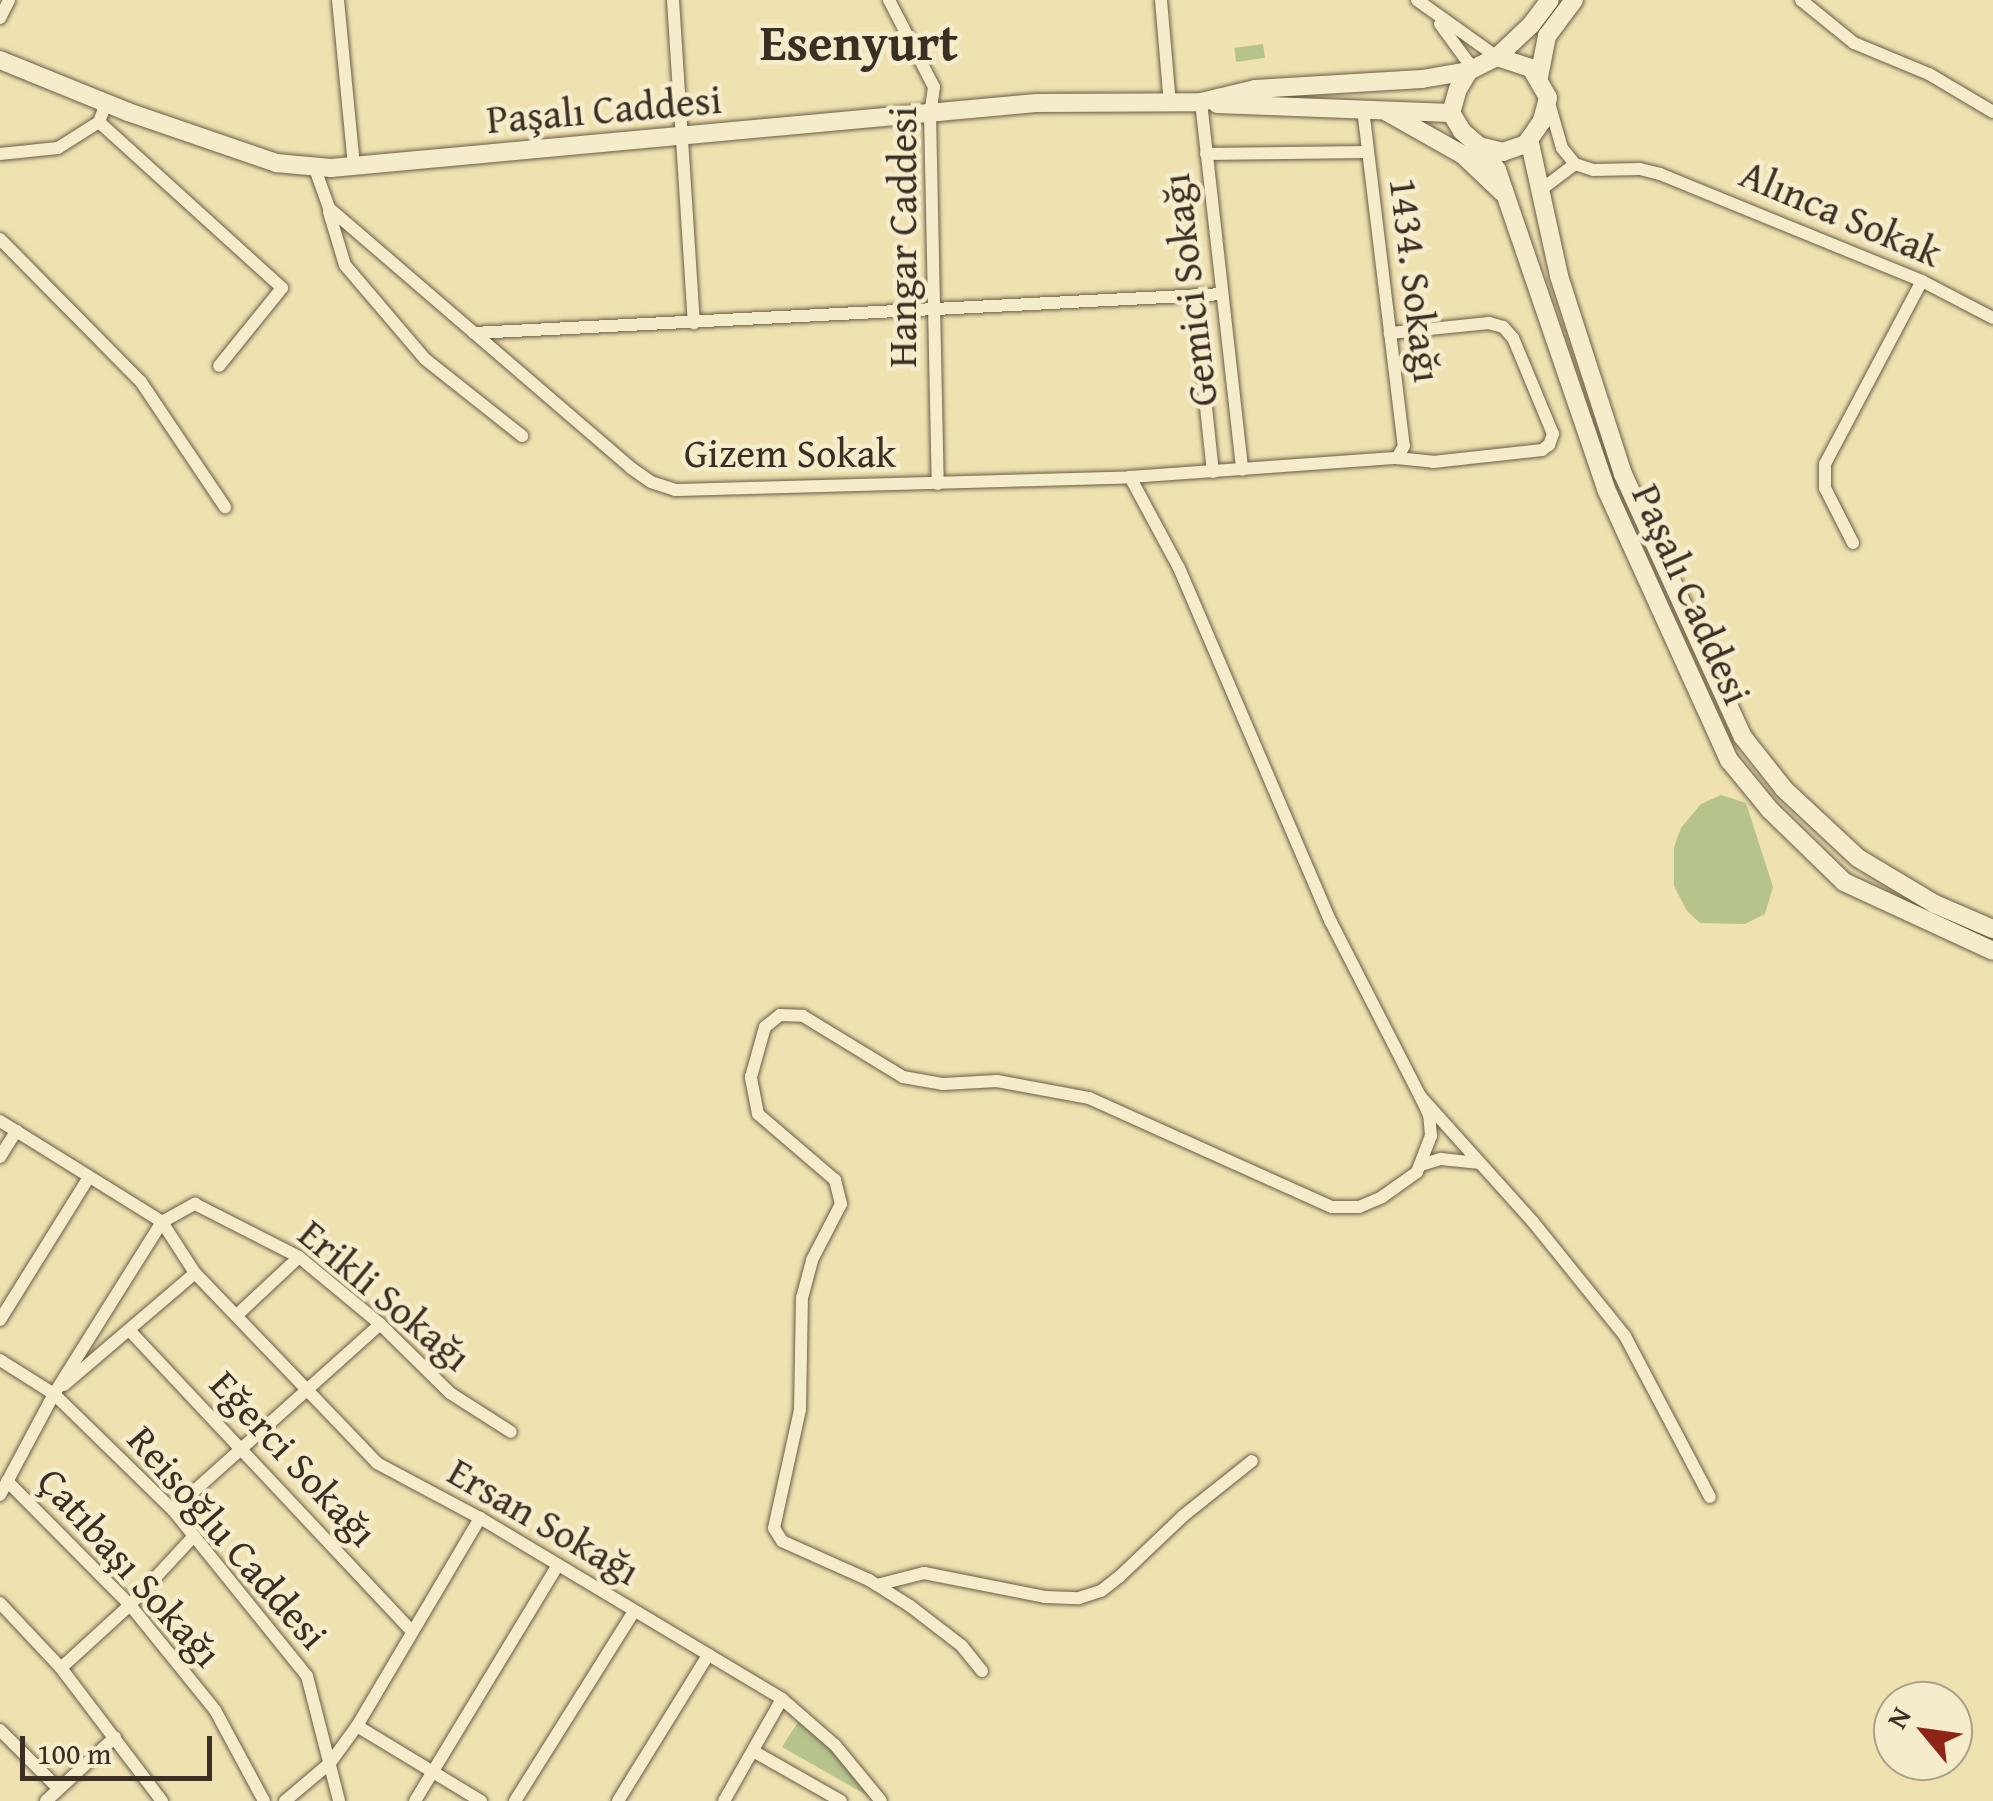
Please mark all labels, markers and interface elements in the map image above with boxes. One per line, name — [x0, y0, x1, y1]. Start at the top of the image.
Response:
district label: Esenyurt — [760, 12, 958, 72]
street label: Paşalı Caddesi — [485, 75, 723, 143]
street label: Hangar Caddesi — [878, 106, 926, 368]
street label: Alınca Sokak — [1733, 149, 1949, 277]
street label: Gemici Sokağı — [1151, 171, 1227, 409]
street label: 1434. Sokağı — [1380, 175, 1452, 385]
street label: Gizem Sokak — [684, 429, 896, 477]
street label: Paşalı Caddesi — [1622, 477, 1762, 711]
street label: Erikli Sokağı — [289, 1209, 481, 1381]
street label: Eğerci Sokağı — [200, 1360, 388, 1556]
street label: Reisoğlu Caddesi — [118, 1416, 338, 1658]
street label: Ersan Sokağı — [440, 1447, 648, 1595]
street label: Çatıbaşı Sokağı — [28, 1457, 232, 1677]
north arrow — [1873, 1681, 1973, 1781]
text: N — [1876, 1699, 1921, 1735]
scale bar — [25, 1716, 218, 1778]
text: 100 m — [37, 1731, 111, 1775]

